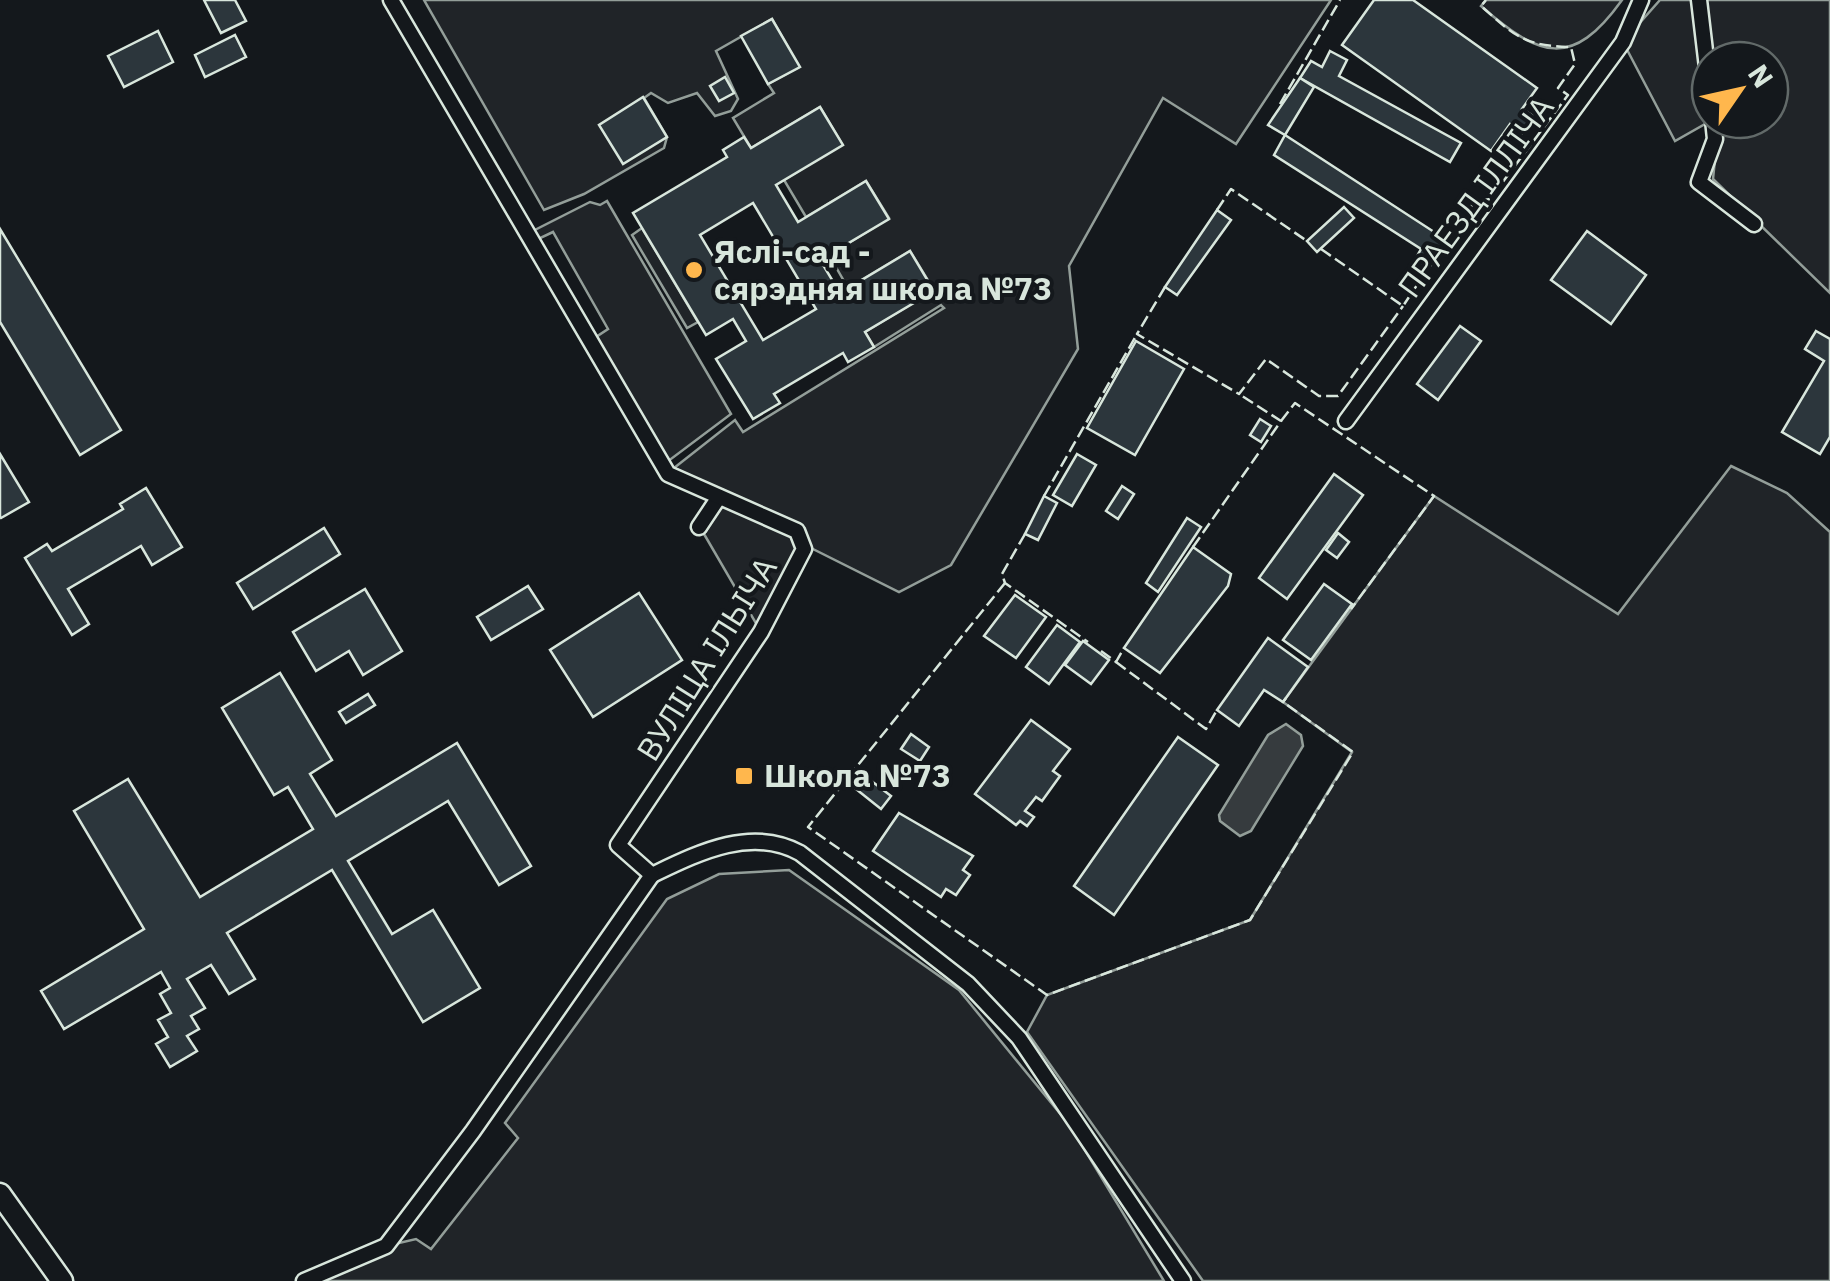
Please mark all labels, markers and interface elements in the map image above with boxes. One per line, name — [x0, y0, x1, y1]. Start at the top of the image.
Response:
north arrow — [1690, 40, 1790, 140]
text: N — [1740, 57, 1782, 94]
street label: ПРАЕЗД ІЛЛІЧА — [1388, 87, 1563, 306]
place label: Яслі-сад - сярэдняя школа №73 — [714, 230, 1052, 309]
marker: Яслі-сад - сярэдняя школа №73 — [683, 259, 705, 281]
street label: ВУЛІЦА ІЛЬІЧА — [627, 549, 786, 768]
place label: Школа №73 — [764, 754, 951, 796]
marker: Школа №73 — [733, 765, 755, 787]

